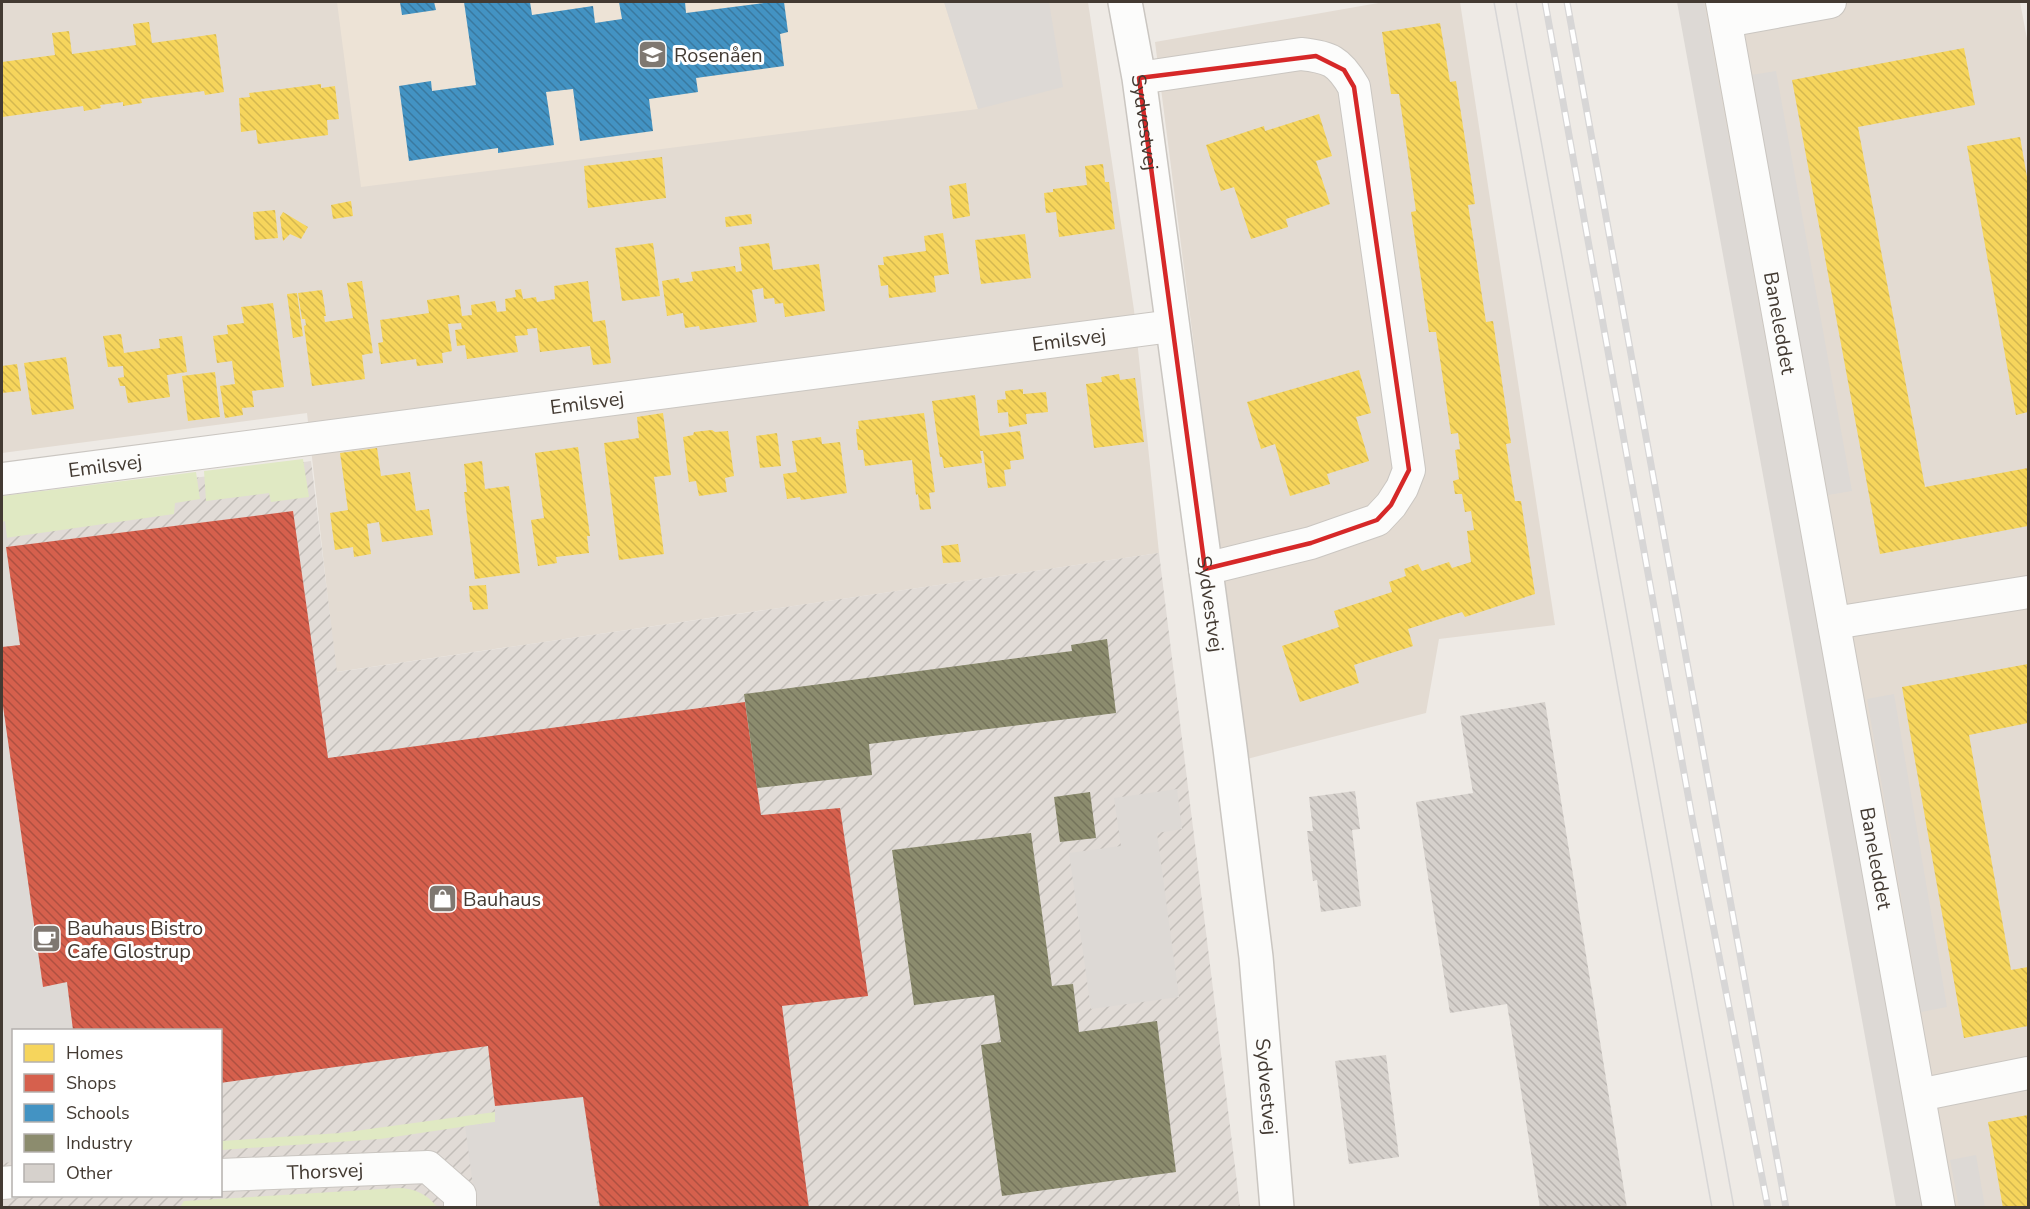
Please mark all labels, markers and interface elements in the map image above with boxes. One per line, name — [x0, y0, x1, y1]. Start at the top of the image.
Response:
school or university icon: Rosenåen — [637, 39, 669, 71]
place label: Rosenåen — [674, 42, 763, 69]
street label: Sydvestvej — [1125, 73, 1164, 172]
street label: Baneleddet — [1757, 270, 1802, 377]
street label: Emilsvej — [1030, 322, 1108, 358]
street label: Emilsvej — [549, 385, 626, 421]
street label: Emilsvej — [67, 448, 144, 484]
street label: Sydvestvej — [1190, 554, 1230, 654]
street label: Baneleddet — [1853, 805, 1898, 913]
shop icon: Bauhaus — [426, 883, 458, 915]
place label: Bauhaus — [463, 886, 541, 913]
place label: Bauhaus Bistro Cafe Glostrup — [67, 915, 203, 965]
cafe icon: Bauhaus Bistro Cafe Glostrup — [30, 923, 62, 955]
legend — [12, 1029, 222, 1197]
street label: Sydvestvej — [1249, 1037, 1284, 1136]
text: Homes — [66, 1041, 123, 1065]
text: Shops — [66, 1071, 116, 1095]
text: Schools — [66, 1101, 130, 1125]
text: Industry — [66, 1131, 133, 1155]
street label: Thorsvej — [286, 1157, 364, 1186]
text: Other — [66, 1161, 113, 1185]

